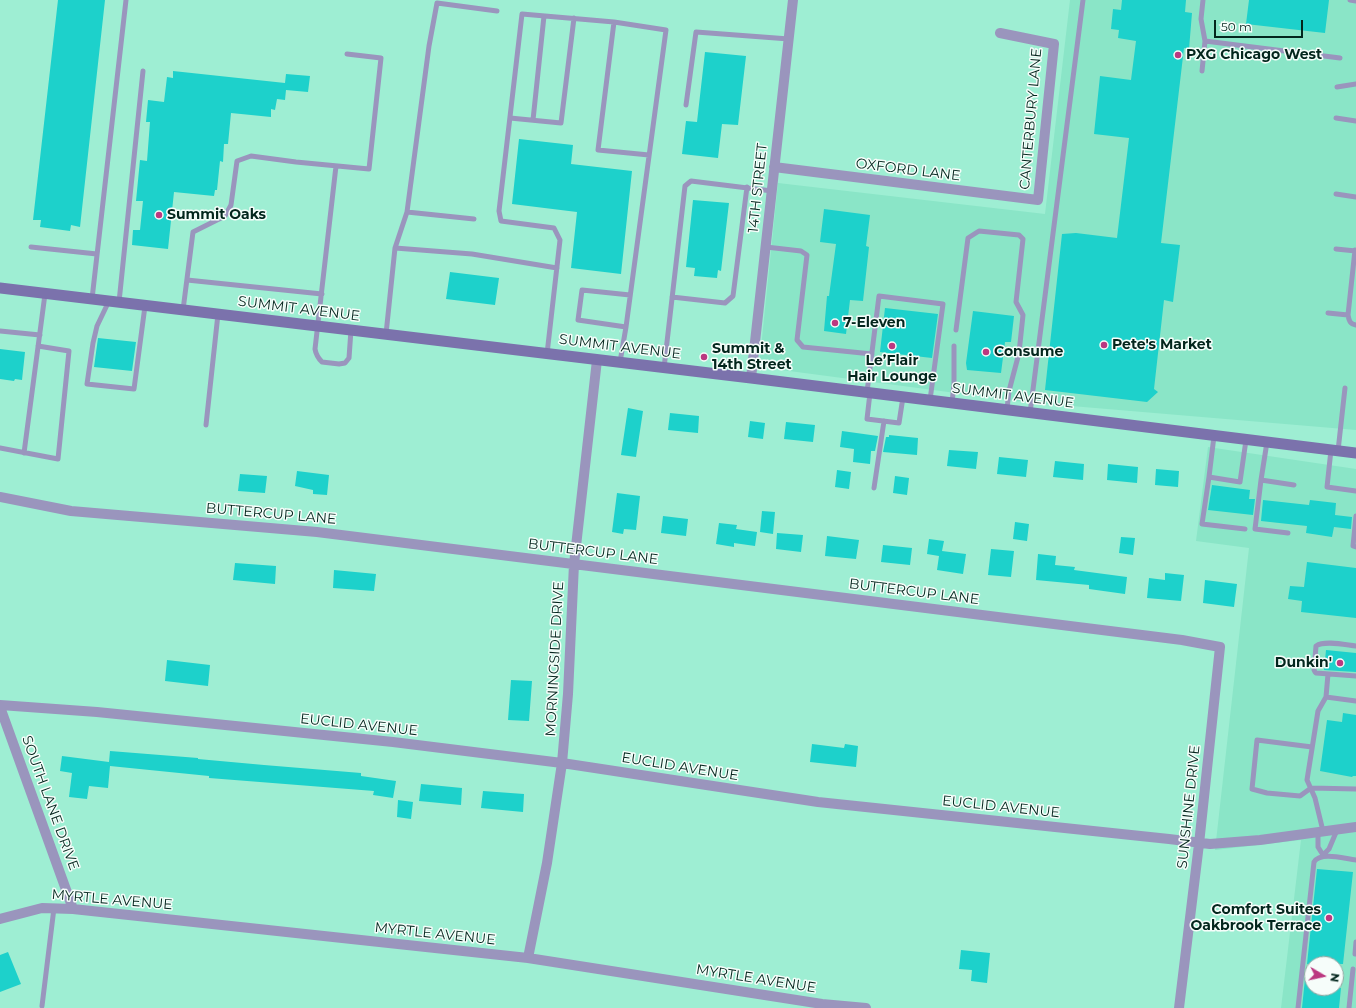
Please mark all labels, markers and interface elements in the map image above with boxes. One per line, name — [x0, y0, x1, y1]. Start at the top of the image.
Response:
scale bar — [1216, 12, 1305, 38]
text: 50 m — [1221, 19, 1252, 34]
place label: PXG Chicago West — [1186, 47, 1322, 63]
street label: CANTERBURY LANE — [1016, 48, 1046, 190]
marker: PXG Chicago West — [1173, 50, 1183, 60]
street label: 14TH STREET — [745, 142, 771, 234]
street label: OXFORD LANE — [855, 155, 961, 185]
place label: Summit Oaks — [167, 207, 266, 223]
marker: Summit Oaks — [154, 210, 164, 220]
street label: SUMMIT AVENUE — [237, 293, 361, 325]
place label: 7-Eleven — [843, 315, 905, 331]
marker: 7-Eleven — [830, 318, 840, 328]
street label: SUMMIT AVENUE — [558, 331, 682, 363]
place label: Pete's Market — [1112, 337, 1212, 353]
marker: Pete's Market — [1099, 340, 1109, 350]
place label: Summit & 14th Street — [712, 341, 792, 374]
marker: Le’Flair Hair Lounge — [887, 341, 897, 351]
place label: Consume — [994, 344, 1063, 360]
marker: Consume — [981, 347, 991, 357]
marker: Summit & 14th Street — [699, 352, 709, 362]
place label: Le’Flair Hair Lounge — [847, 353, 937, 386]
street label: SUMMIT AVENUE — [951, 380, 1075, 412]
street label: BUTTERCUP LANE — [205, 500, 337, 528]
street label: BUTTERCUP LANE — [527, 536, 659, 568]
street label: BUTTERCUP LANE — [848, 576, 980, 608]
street label: MORNINGSIDE DRIVE — [543, 581, 567, 737]
place label: Dunkin' — [1275, 655, 1332, 671]
marker: Dunkin' — [1335, 658, 1345, 668]
street label: EUCLID AVENUE — [299, 710, 419, 740]
street label: SOUTH LANE DRIVE — [18, 734, 82, 872]
street label: SUNSHINE DRIVE — [1174, 744, 1204, 870]
street label: EUCLID AVENUE — [620, 749, 740, 785]
street label: EUCLID AVENUE — [941, 792, 1061, 822]
street label: MYRTLE AVENUE — [51, 886, 173, 914]
place label: Comfort Suites Oakbrook Terrace — [1190, 902, 1321, 934]
marker: Comfort Suites Oakbrook Terrace — [1324, 913, 1334, 923]
street label: MYRTLE AVENUE — [374, 919, 496, 949]
north arrow — [1304, 956, 1344, 996]
street label: MYRTLE AVENUE — [695, 961, 817, 997]
text: N — [1327, 972, 1342, 983]

